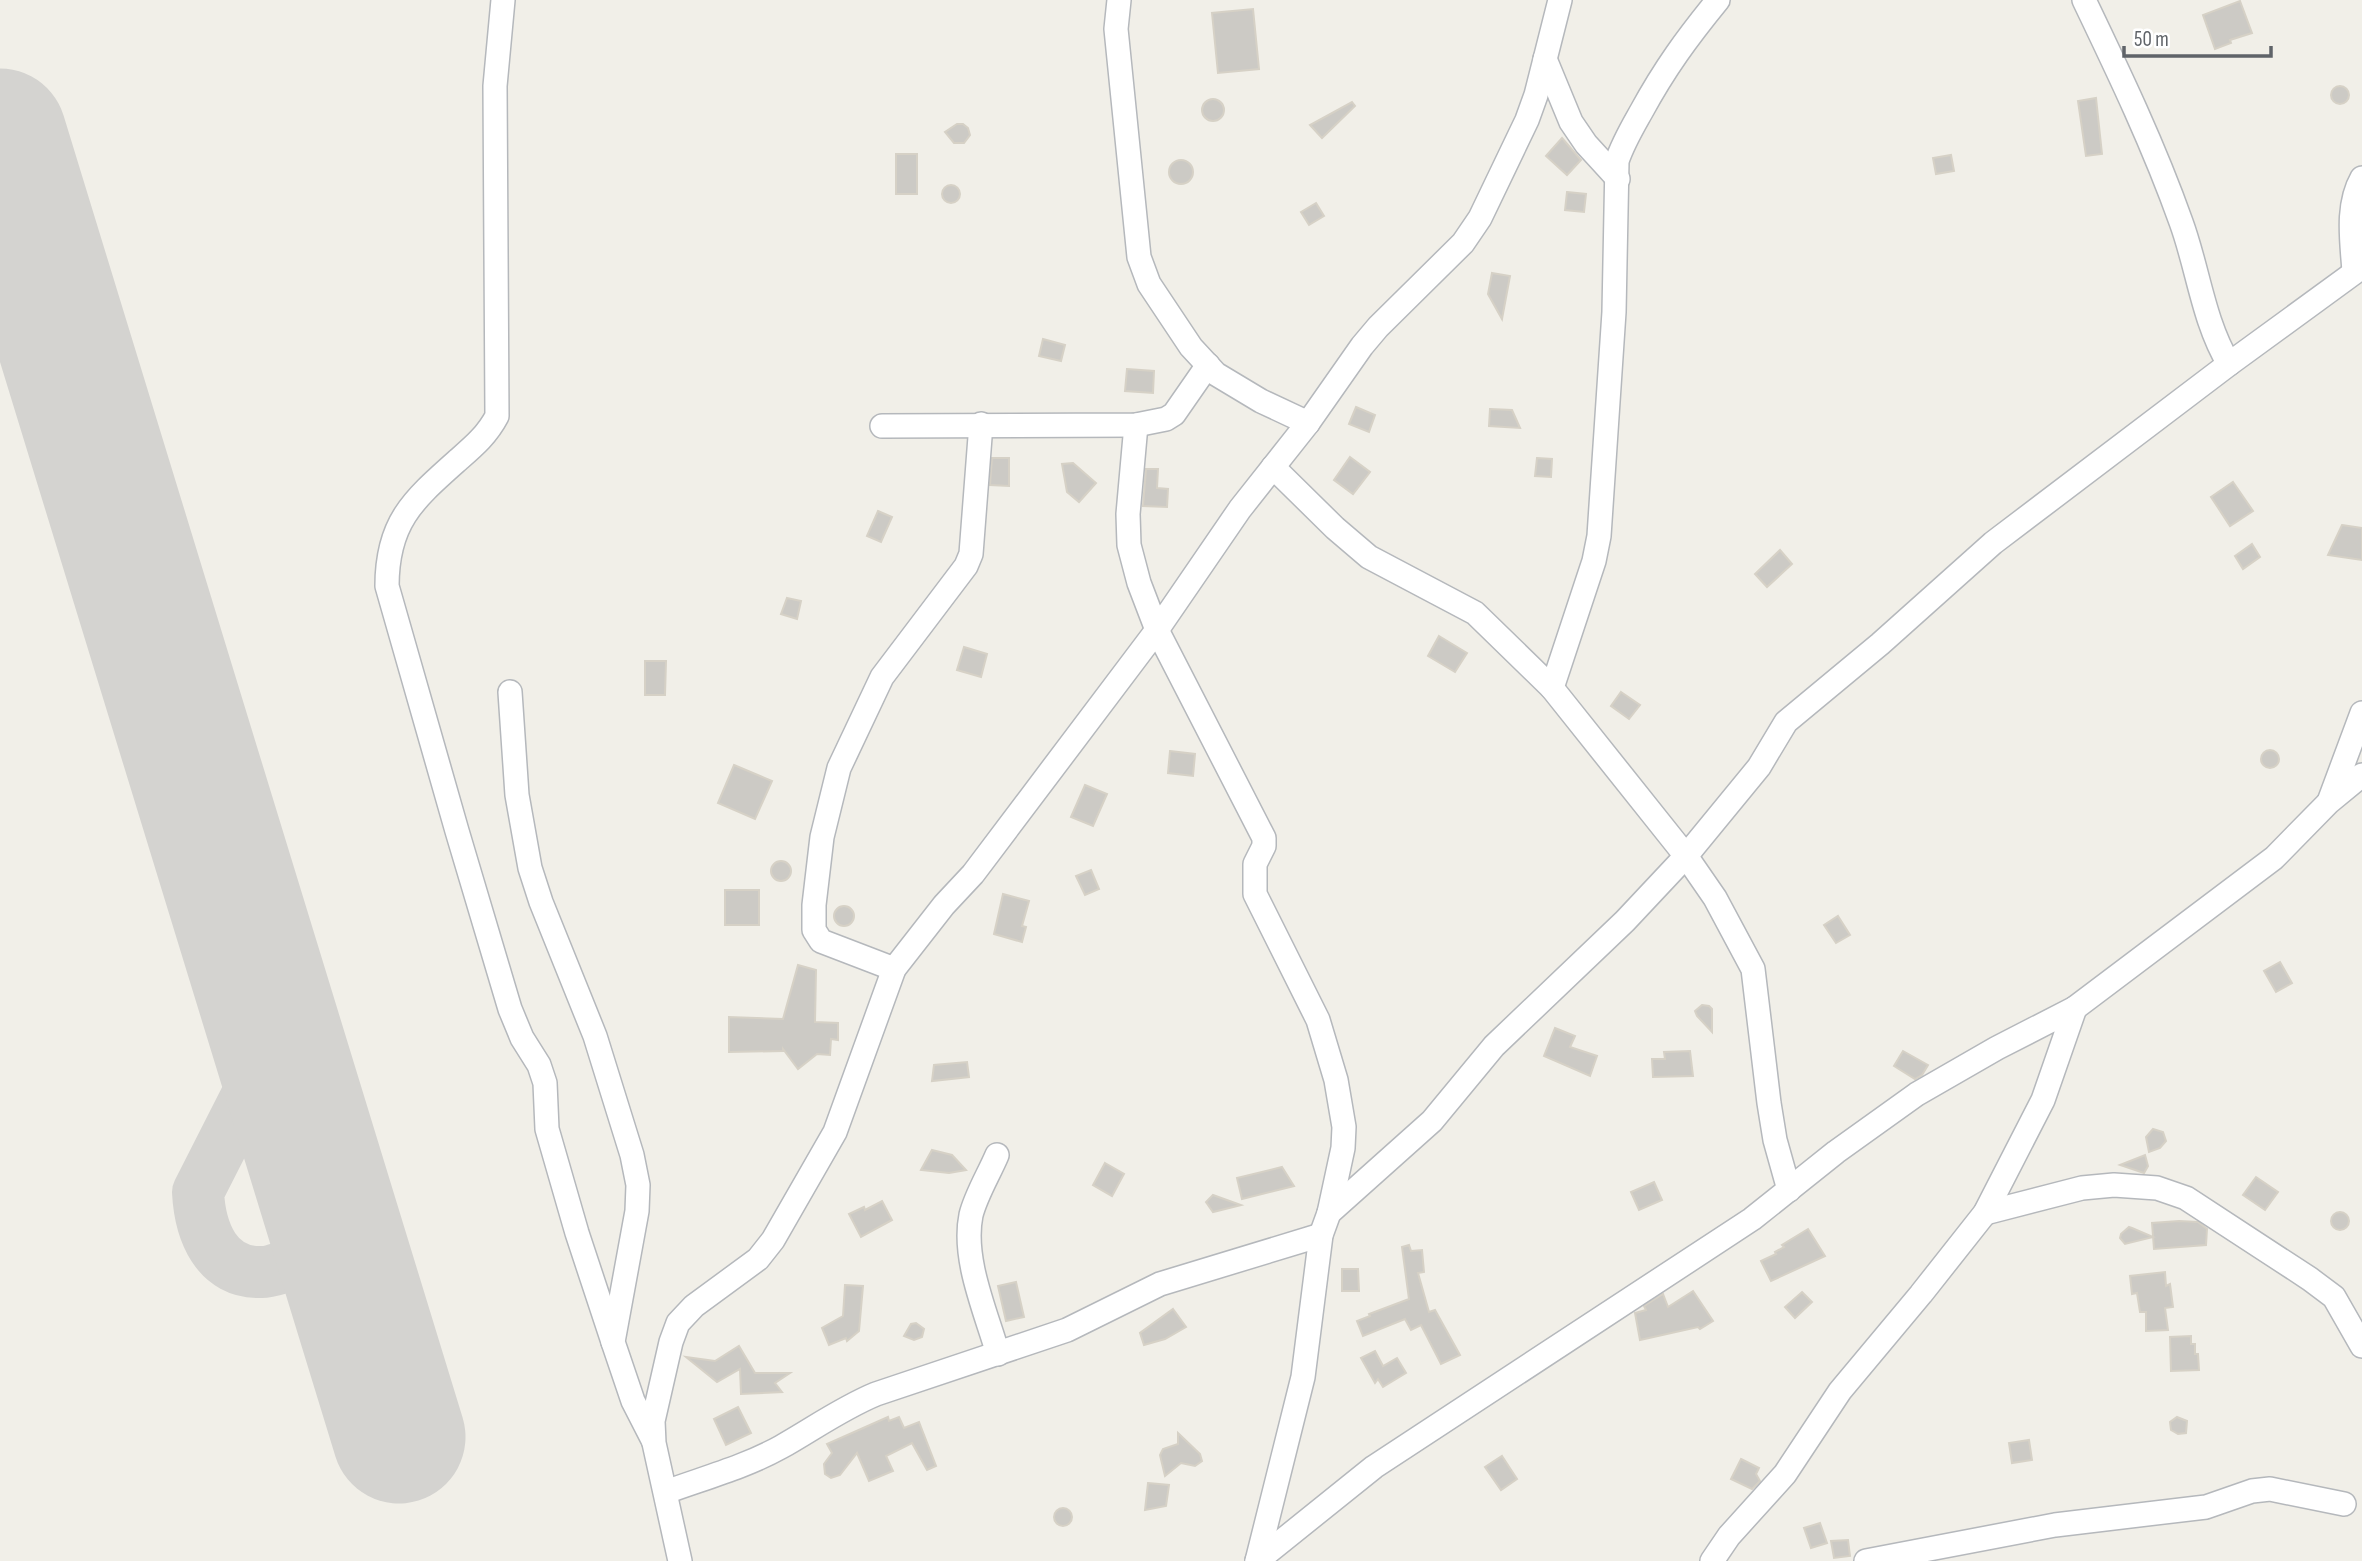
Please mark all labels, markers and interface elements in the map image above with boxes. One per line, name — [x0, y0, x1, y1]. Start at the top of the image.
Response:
scale bar — [2124, 14, 2271, 58]
text: 50 m — [2134, 27, 2169, 52]

